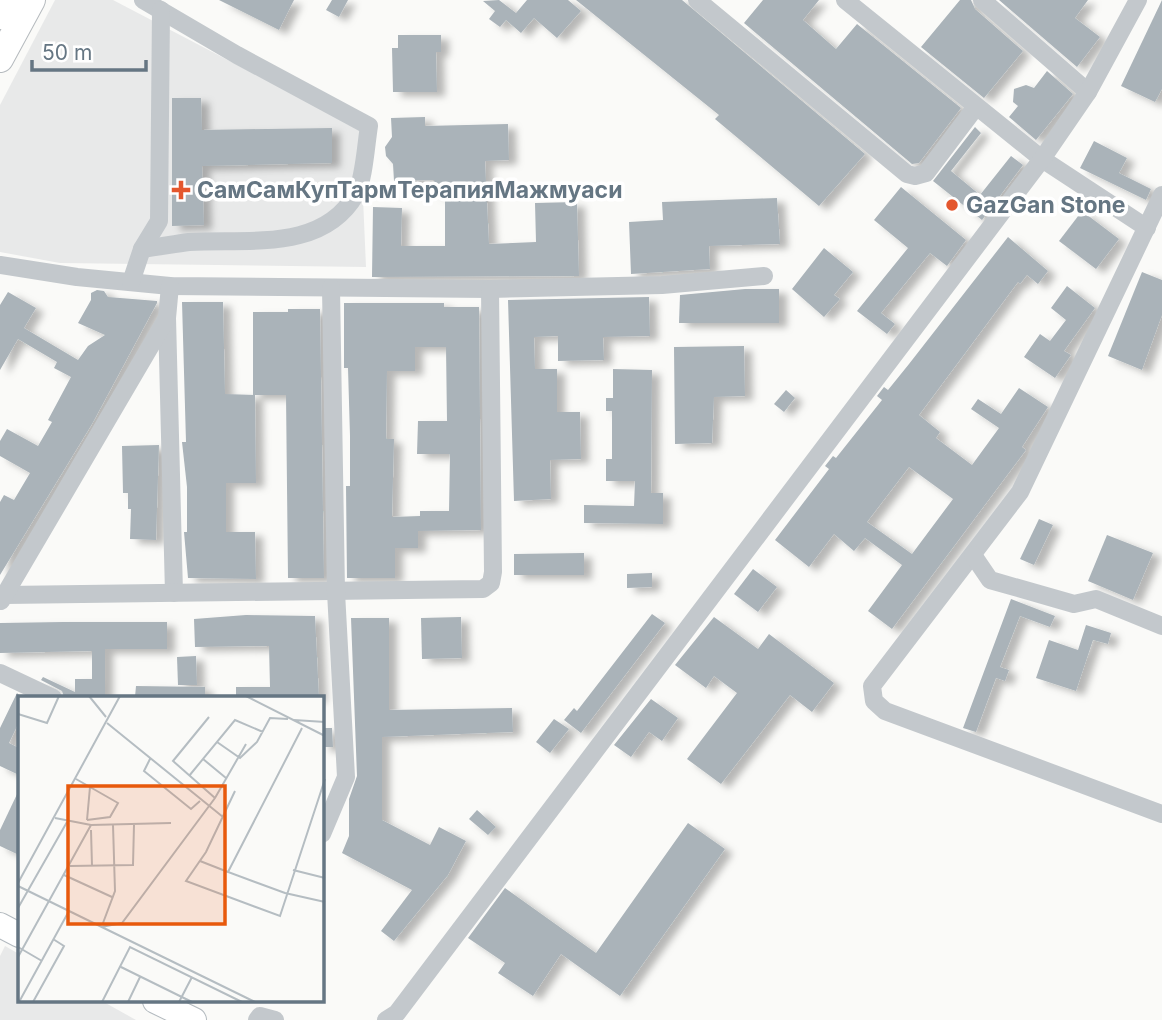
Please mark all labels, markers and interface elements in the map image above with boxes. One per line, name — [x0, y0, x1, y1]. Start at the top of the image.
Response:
scale bar — [32, 28, 145, 72]
text: 50 m — [42, 40, 92, 65]
place label: СамСамКупТармТерапияМажмуаси — [197, 176, 622, 204]
marker: СамСамКупТармТерапияМажмуаси — [171, 180, 191, 200]
place label: GazGan Stone — [966, 191, 1126, 219]
marker: GazGan Stone — [944, 197, 960, 213]
inset map — [18, 696, 324, 1002]

